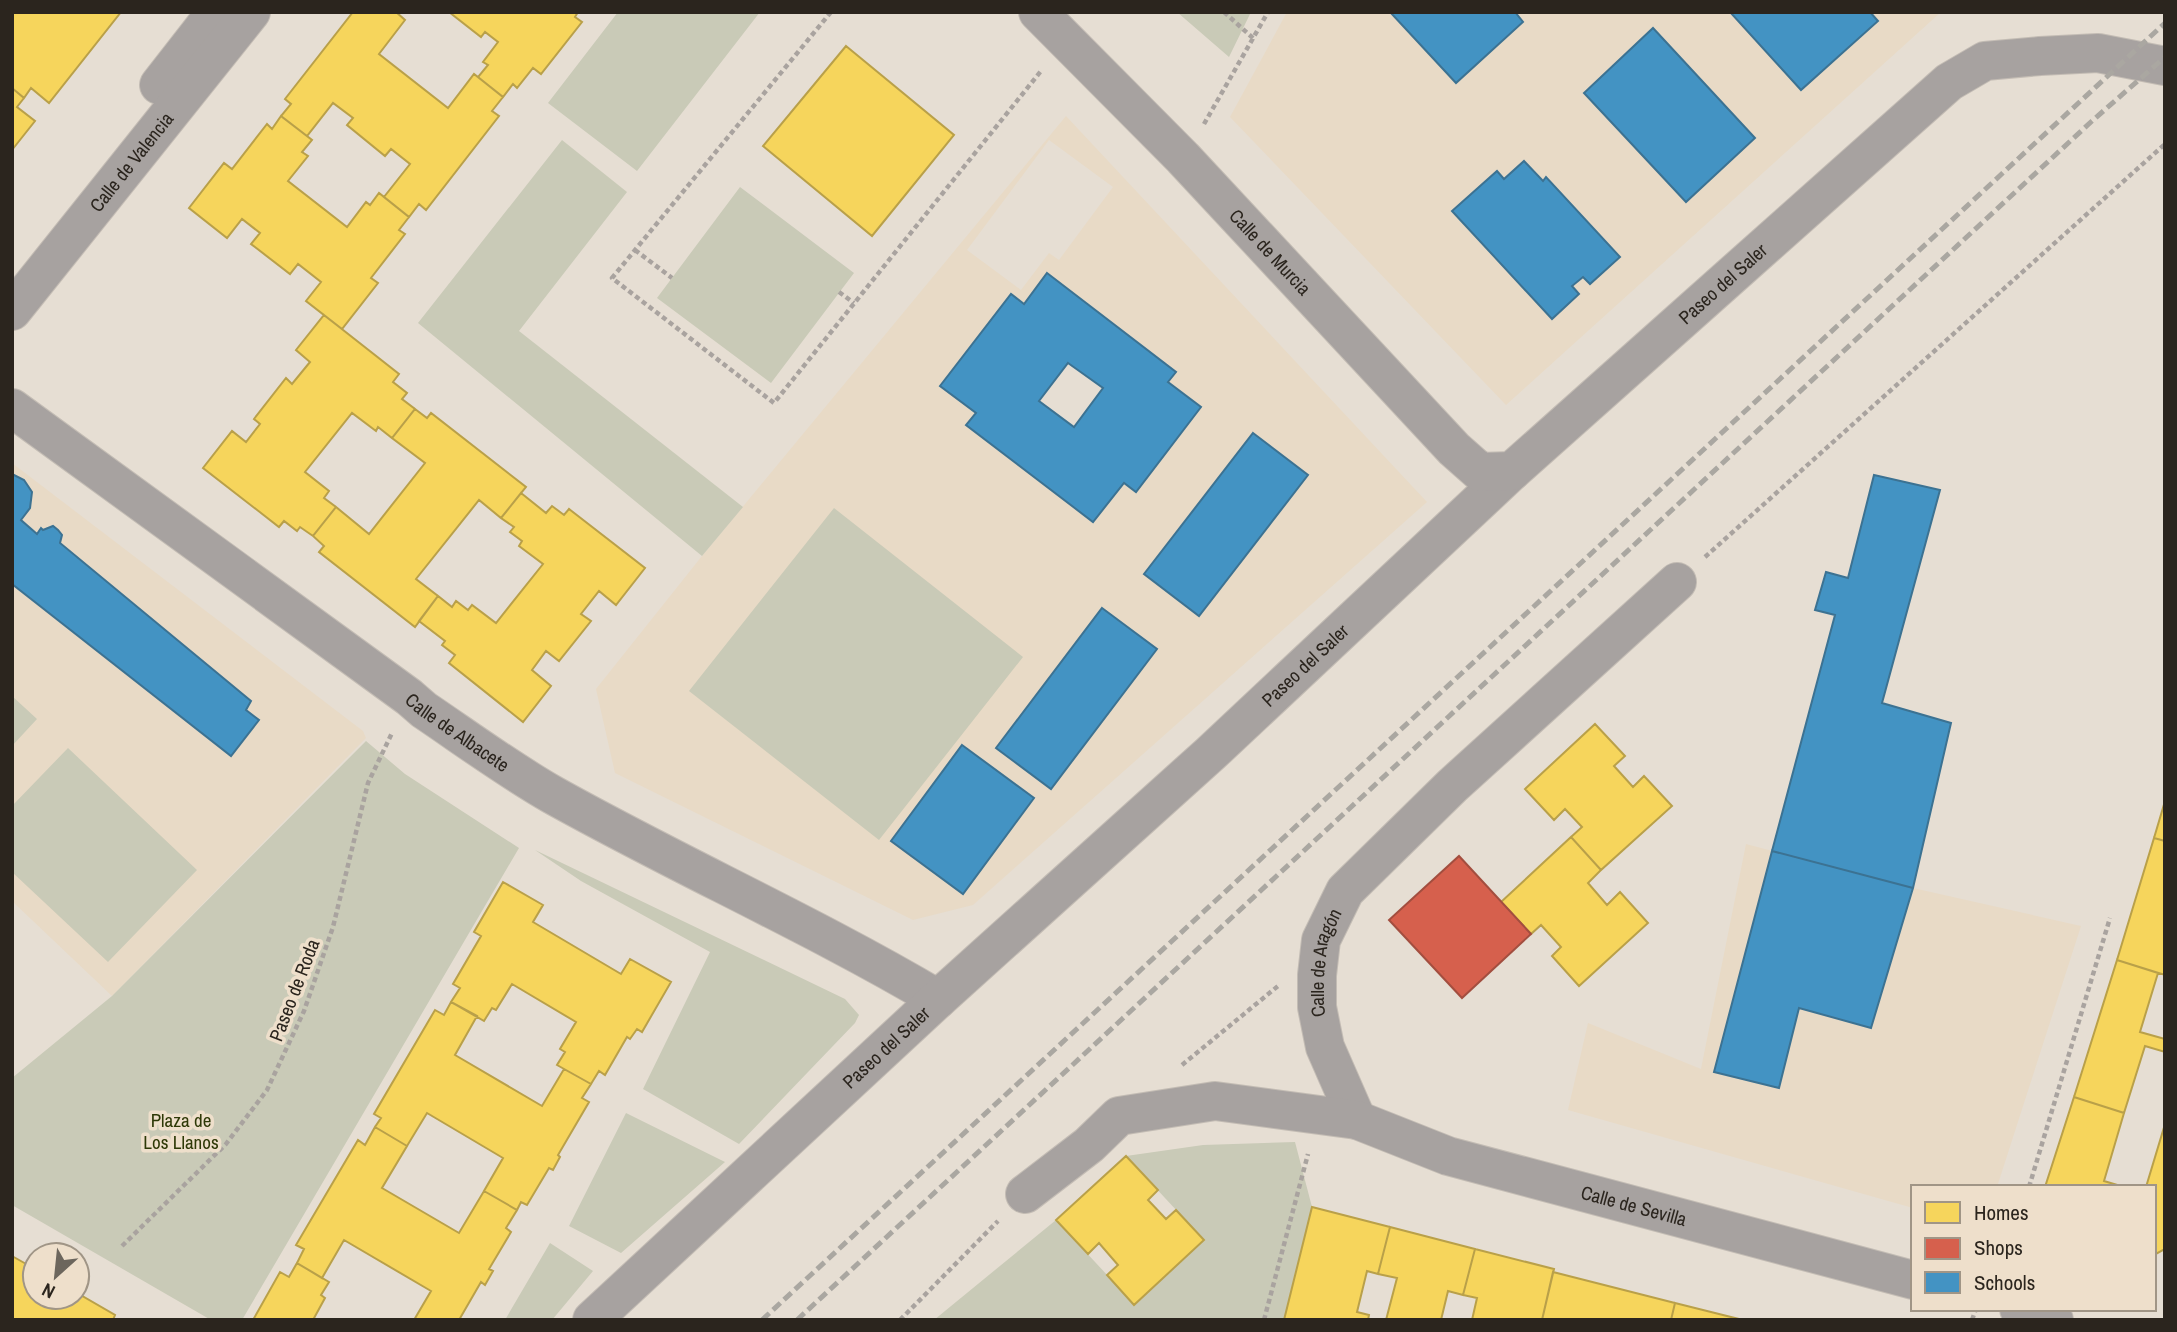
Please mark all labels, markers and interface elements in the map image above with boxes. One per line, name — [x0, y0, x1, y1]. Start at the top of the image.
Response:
street label: Calle de Valencia — [83, 106, 179, 217]
street label: Calle de Murcia — [1224, 203, 1317, 301]
street label: Paseo del Saler — [1673, 237, 1773, 330]
street label: Paseo del Saler — [1256, 617, 1354, 712]
street label: Calle de Albacete — [400, 687, 514, 778]
street label: Calle de Aragón — [1304, 904, 1348, 1019]
street label: Paseo de Roda — [263, 935, 326, 1045]
street label: Paseo del Saler — [837, 1000, 936, 1094]
park label: Plaza de Los Llanos — [143, 1107, 219, 1155]
street label: Calle de Sevilla — [1578, 1179, 1690, 1232]
legend — [1911, 1185, 2156, 1311]
text: Homes — [1974, 1198, 2029, 1227]
text: Shops — [1974, 1233, 2023, 1262]
north arrow — [21, 1241, 91, 1311]
text: Schools — [1974, 1268, 2035, 1297]
text: N — [37, 1277, 59, 1305]

